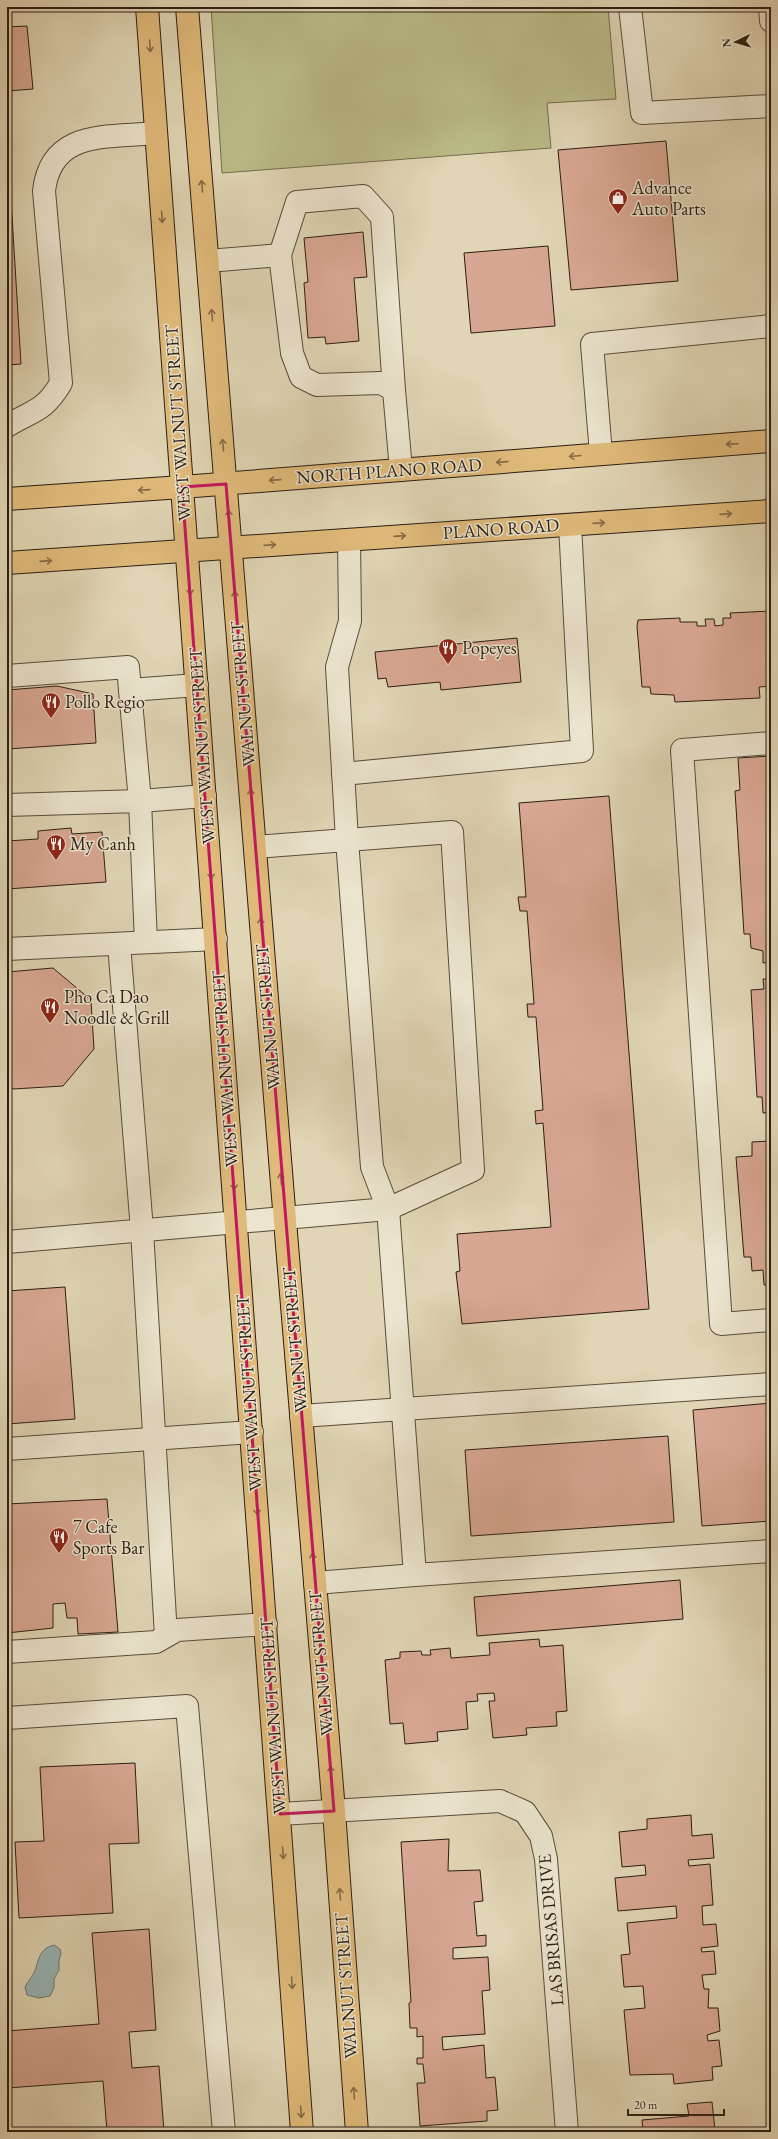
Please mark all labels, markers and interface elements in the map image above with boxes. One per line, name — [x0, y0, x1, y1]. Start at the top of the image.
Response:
north arrow — [716, 22, 756, 62]
text: N — [719, 38, 733, 48]
one-way arrow — [146, 39, 153, 52]
place label: Advance Auto Parts — [631, 176, 706, 220]
one-way arrow — [198, 180, 206, 193]
shop icon: Advance Auto Parts — [607, 187, 629, 215]
one-way arrow — [159, 210, 166, 223]
one-way arrow — [209, 309, 216, 322]
street label: WEST WALNUT STREET — [159, 323, 196, 522]
one-way arrow — [219, 439, 226, 452]
one-way arrow — [726, 441, 739, 448]
street label: NORTH PLANO ROAD — [295, 453, 482, 488]
one-way arrow — [569, 453, 582, 460]
one-way arrow — [496, 459, 509, 466]
one-way arrow — [269, 476, 282, 483]
one-way arrow — [138, 486, 151, 494]
one-way arrow — [225, 510, 232, 523]
one-way arrow — [719, 510, 732, 517]
street label: PLANO ROAD — [442, 513, 560, 544]
one-way arrow — [592, 519, 605, 526]
one-way arrow — [393, 533, 406, 540]
one-way arrow — [263, 541, 276, 548]
one-way arrow — [39, 557, 52, 564]
one-way arrow — [187, 582, 194, 595]
one-way arrow — [231, 591, 238, 604]
street label: WALNUT STREET — [225, 619, 260, 768]
place label: Popeyes — [462, 636, 517, 659]
restaurant icon: Popeyes — [437, 637, 459, 665]
street label: WEST WALNUT STREET — [183, 646, 220, 845]
place label: Pollo Regio — [65, 690, 145, 713]
restaurant icon: Pollo Regio — [40, 691, 62, 719]
one-way arrow — [247, 789, 254, 802]
place label: My Canh — [70, 832, 136, 855]
restaurant icon: My Canh — [45, 833, 67, 861]
one-way arrow — [207, 866, 214, 879]
one-way arrow — [257, 918, 264, 931]
street label: WALNUT STREET — [250, 942, 285, 1091]
street label: WEST WALNUT STREET — [206, 969, 243, 1168]
place label: Pho Ca Dao Noodle & Grill — [64, 985, 170, 1029]
restaurant icon: Pho Ca Dao Noodle & Grill — [39, 996, 61, 1024]
one-way arrow — [278, 1173, 285, 1186]
one-way arrow — [230, 1177, 237, 1190]
street label: WALNUT STREET — [277, 1265, 312, 1414]
street label: WEST WALNUT STREET — [230, 1293, 267, 1492]
one-way arrow — [254, 1502, 261, 1515]
place label: 7 Cafe Sports Bar — [73, 1515, 144, 1559]
restaurant icon: 7 Cafe Sports Bar — [48, 1526, 70, 1554]
one-way arrow — [309, 1553, 316, 1566]
street label: WALNUT STREET — [303, 1588, 338, 1737]
street label: WEST WALNUT STREET — [254, 1616, 291, 1815]
one-way arrow — [327, 1766, 334, 1779]
one-way arrow — [279, 1846, 286, 1859]
street label: LAS BRISAS DRIVE — [532, 1853, 569, 2007]
one-way arrow — [336, 1888, 343, 1901]
street label: WALNUT STREET — [329, 1912, 362, 2060]
one-way arrow — [288, 1976, 295, 1989]
one-way arrow — [350, 2087, 357, 2100]
scale bar — [628, 2091, 724, 2117]
text: 20 m — [634, 2097, 658, 2113]
one-way arrow — [298, 2105, 305, 2118]

